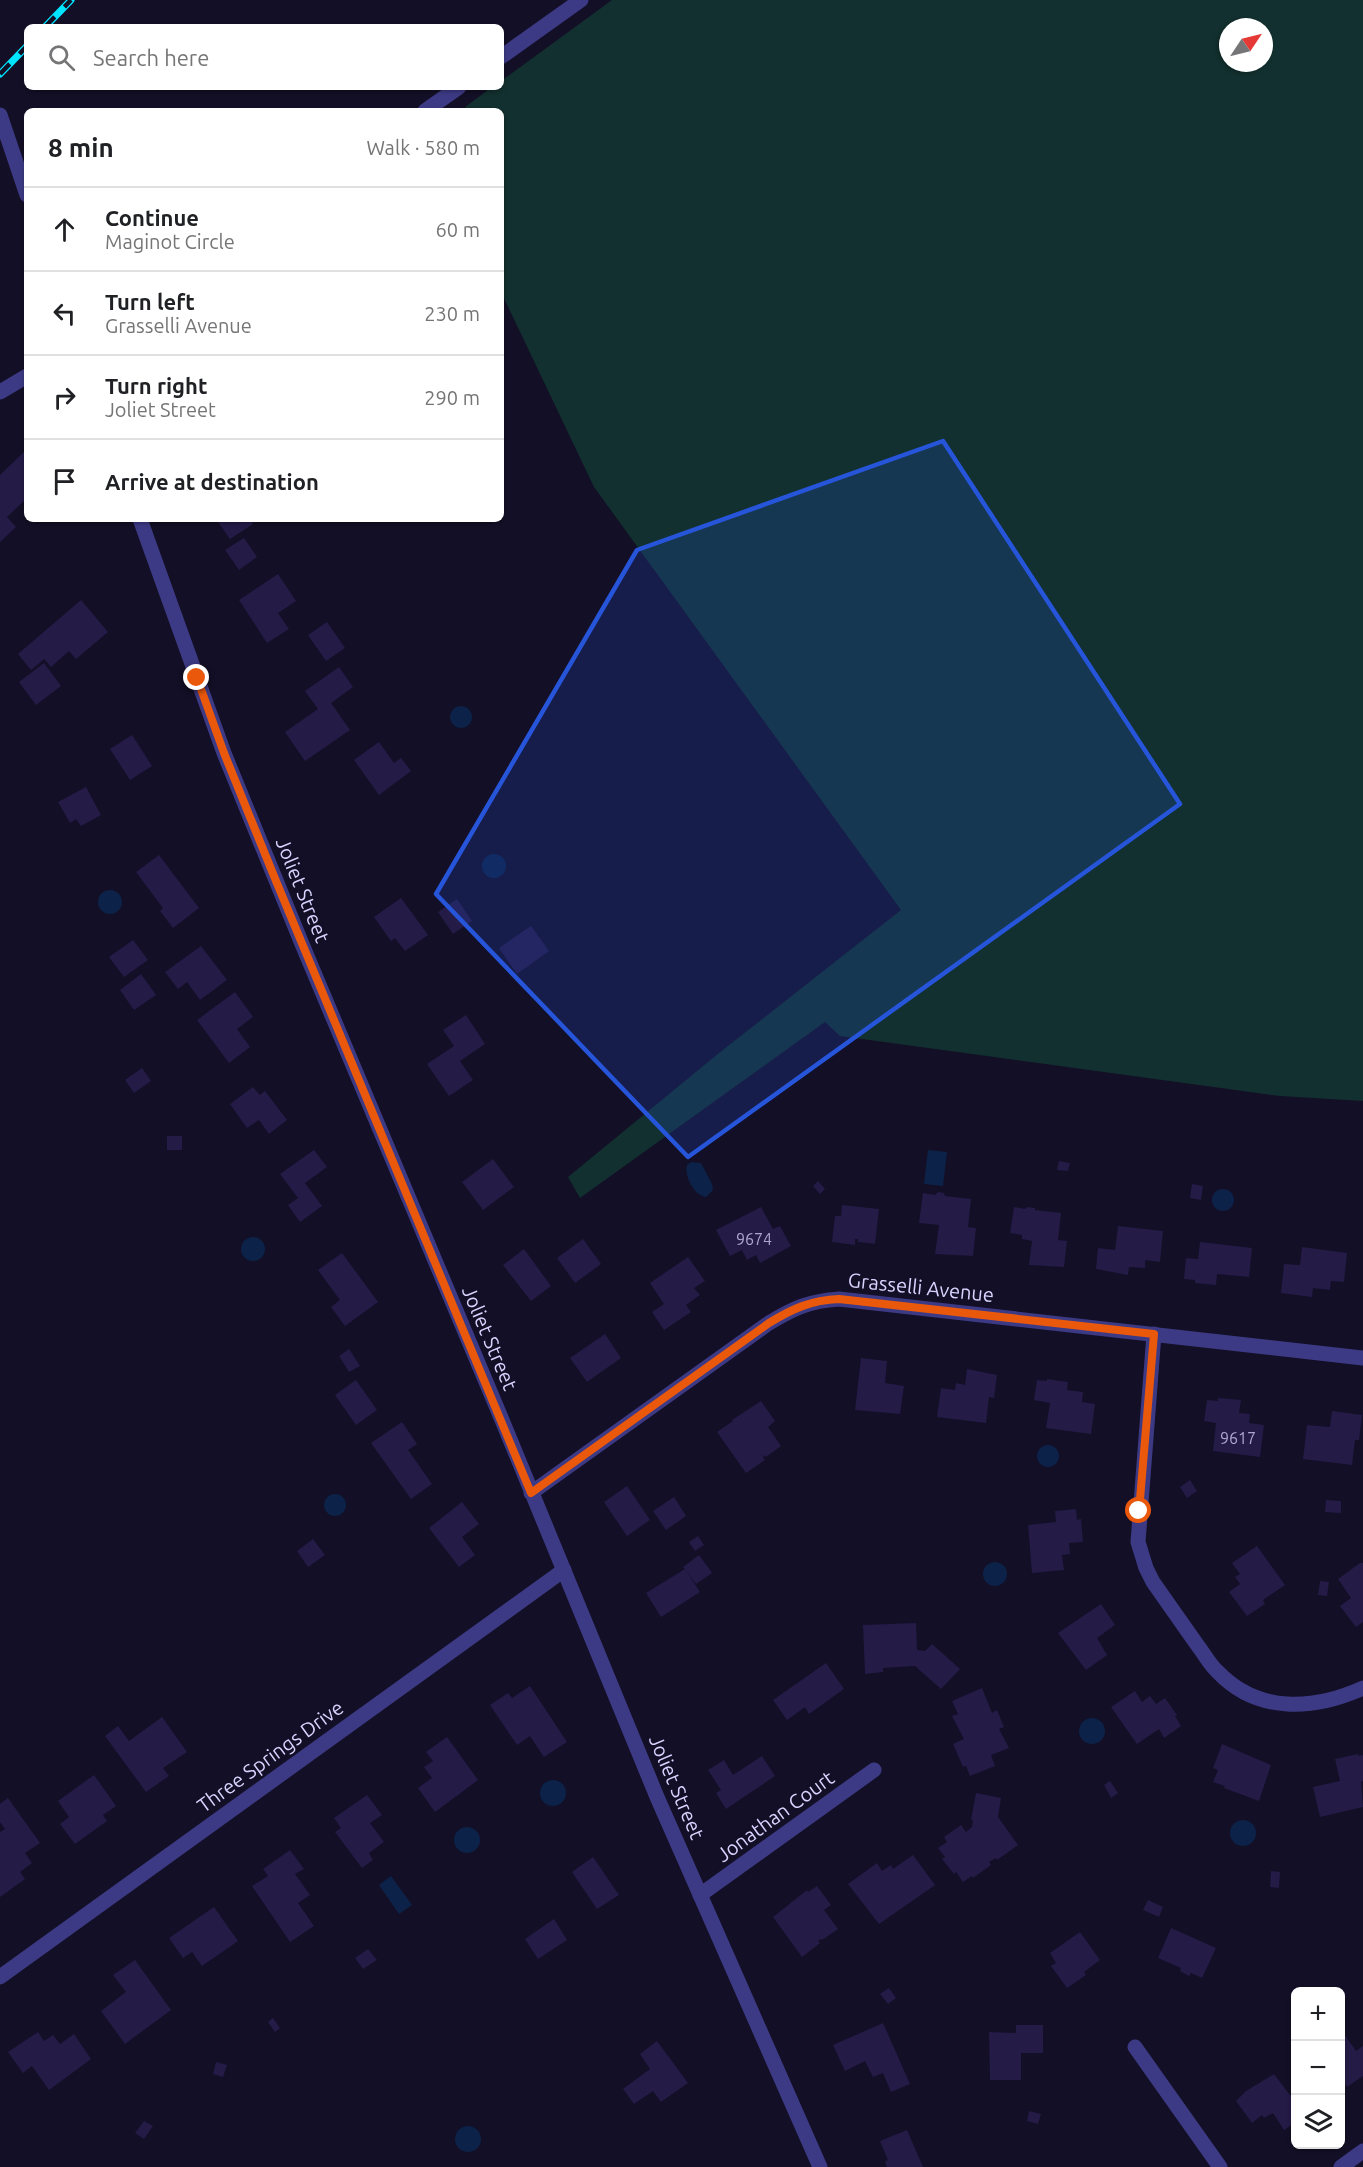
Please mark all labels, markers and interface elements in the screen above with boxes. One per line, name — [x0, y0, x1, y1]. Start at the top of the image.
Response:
north arrow — [1219, 18, 1273, 72]
search box — [24, 24, 504, 90]
icon: search — [45, 41, 78, 74]
text: Search here — [93, 45, 209, 70]
text: 8 min — [48, 133, 114, 162]
text: Walk · 580 m — [367, 136, 480, 159]
text: Continue — [105, 205, 199, 230]
icon: ahead — [48, 213, 81, 246]
text: 60 m — [436, 218, 480, 241]
text: Maginot Circle — [105, 230, 235, 253]
text: Turn left — [105, 289, 195, 314]
icon: left — [48, 297, 81, 330]
text: 230 m — [424, 302, 480, 325]
text: Grasselli Avenue — [105, 314, 252, 337]
text: Turn right — [105, 373, 207, 398]
icon: right — [48, 381, 81, 414]
text: 290 m — [424, 386, 480, 409]
text: Joliet Street — [105, 398, 216, 421]
icon: arrive — [48, 465, 81, 498]
text: Arrive at destination — [105, 469, 319, 494]
route end — [183, 664, 209, 690]
street label: Joliet Street — [272, 834, 334, 946]
house number: 9674 — [736, 1230, 772, 1248]
street label: Grasselli Avenue — [847, 1268, 995, 1306]
street label: Joliet Street — [458, 1282, 522, 1394]
house number: 9617 — [1220, 1429, 1256, 1447]
route start — [1125, 1497, 1151, 1523]
street label: Three Springs Drive — [193, 1695, 347, 1817]
street label: Joliet Street — [645, 1731, 709, 1843]
street label: Jonathan Court — [712, 1766, 838, 1866]
map controls — [1291, 1987, 1345, 2149]
button: + — [1291, 1987, 1345, 2041]
button: − — [1291, 2041, 1345, 2095]
button: layers — [1291, 2095, 1345, 2149]

